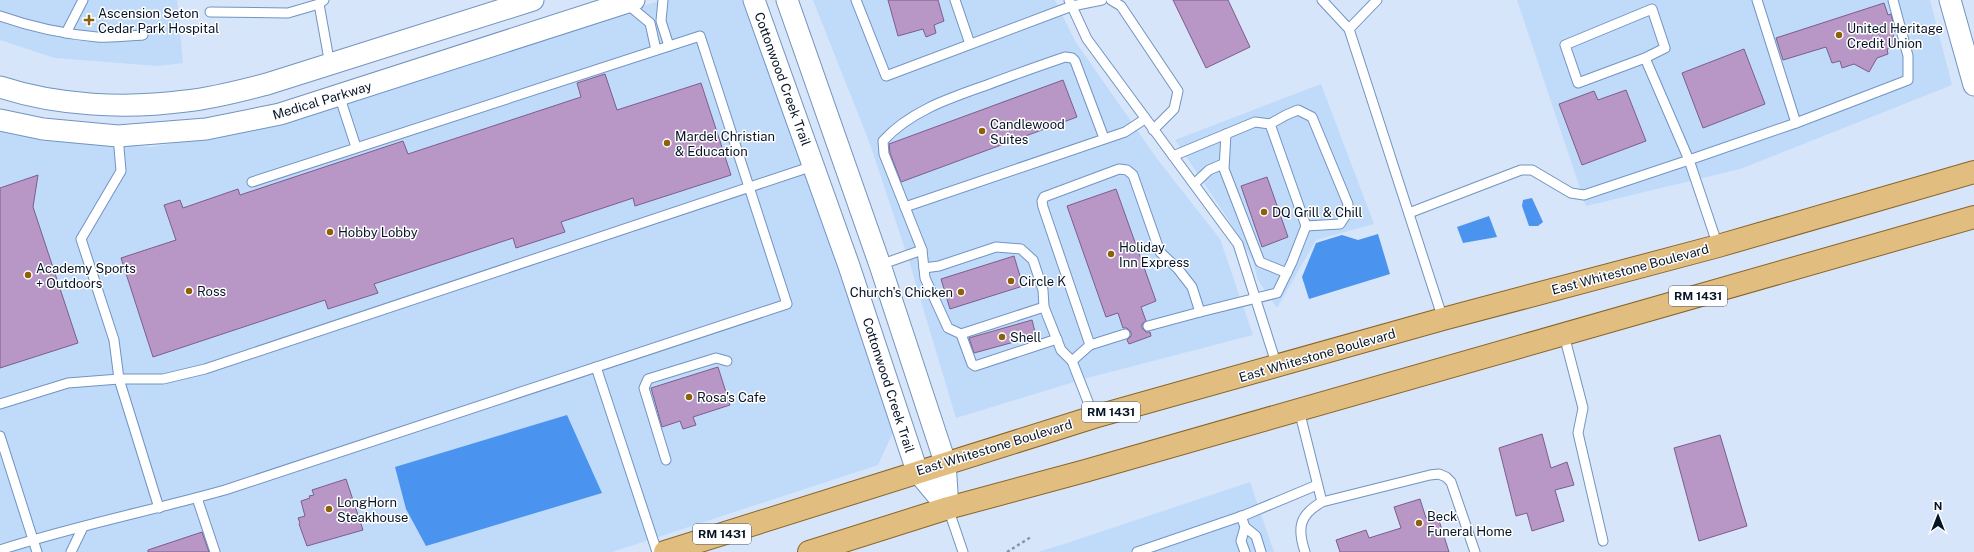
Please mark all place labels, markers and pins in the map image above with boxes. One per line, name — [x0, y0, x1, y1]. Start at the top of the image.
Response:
place label: Ascension Seton Cedar Park Hospital — [98, 6, 219, 36]
marker: Ascension Seton Cedar Park Hospital — [83, 14, 95, 26]
place label: United Heritage Credit Union — [1847, 21, 1943, 51]
marker: United Heritage Credit Union — [1834, 30, 1844, 40]
place label: Candlewood Suites — [990, 117, 1065, 147]
marker: Candlewood Suites — [977, 126, 987, 136]
place label: Mardel Christian & Education — [675, 129, 775, 159]
marker: Mardel Christian & Education — [662, 138, 672, 148]
place label: DQ Grill & Chill — [1272, 205, 1363, 220]
marker: DQ Grill & Chill — [1259, 207, 1269, 217]
place label: Hobby Lobby — [338, 225, 418, 240]
marker: Hobby Lobby — [325, 227, 335, 237]
place label: Holiday Inn Express — [1119, 240, 1189, 270]
marker: Holiday Inn Express — [1106, 249, 1116, 259]
place label: Academy Sports + Outdoors — [36, 261, 136, 291]
marker: Academy Sports + Outdoors — [23, 270, 33, 280]
place label: Circle K — [1019, 274, 1066, 289]
marker: Circle K — [1006, 276, 1016, 286]
place label: Ross — [197, 284, 226, 299]
place label: Church's Chicken — [850, 285, 953, 300]
marker: Ross — [184, 286, 194, 296]
marker: Church's Chicken — [956, 287, 966, 297]
place label: Shell — [1010, 330, 1041, 345]
marker: Shell — [997, 332, 1007, 342]
place label: Rosa's Cafe — [697, 390, 766, 405]
marker: Rosa's Cafe — [684, 392, 694, 402]
place label: LongHorn Steakhouse — [337, 495, 408, 525]
marker: LongHorn Steakhouse — [324, 504, 334, 514]
place label: Beck Funeral Home — [1427, 509, 1512, 539]
marker: Beck Funeral Home — [1414, 518, 1424, 528]

